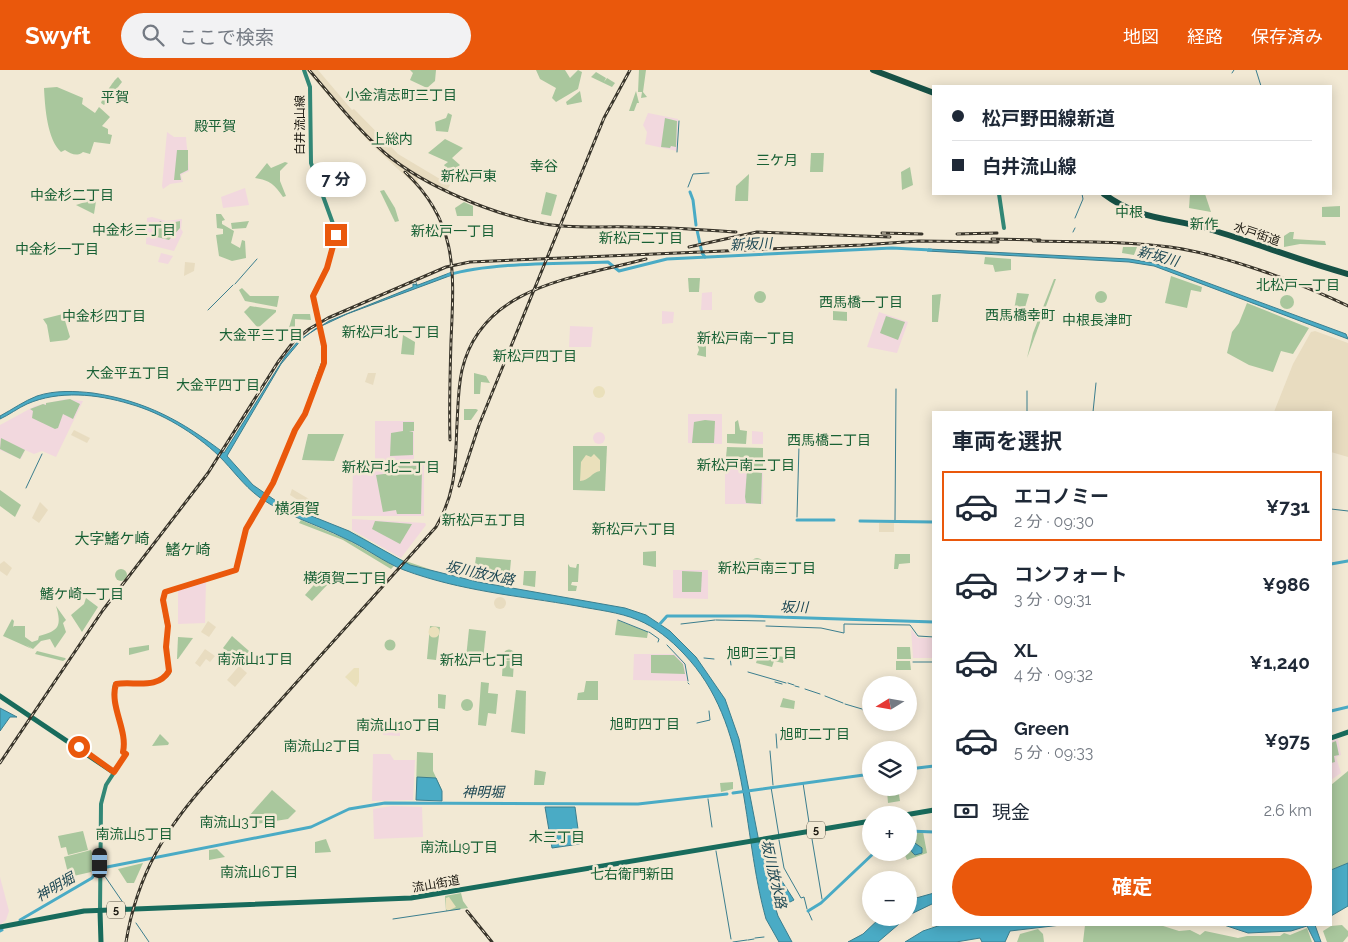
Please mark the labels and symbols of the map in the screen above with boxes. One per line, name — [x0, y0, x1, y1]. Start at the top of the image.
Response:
district label: 小金清志町三丁目 — [345, 87, 457, 103]
district label: 平賀 — [101, 89, 129, 105]
street label: 白井流山線 — [293, 95, 307, 155]
district label: 殿平賀 — [194, 118, 236, 134]
district label: 上総内 — [371, 131, 413, 147]
district label: 三ケ月 — [756, 152, 798, 168]
district label: 幸谷 — [530, 158, 558, 174]
callout: 7 分 — [306, 162, 366, 198]
district label: 新松戸東 — [441, 168, 497, 184]
district label: 中金杉二丁目 — [30, 187, 114, 203]
district label: 中根 — [1115, 204, 1143, 220]
district label: 新作 — [1190, 216, 1218, 232]
street label: 水戸街道 — [1232, 220, 1282, 248]
district label: 中金杉三丁目 — [92, 222, 176, 238]
district label: 新松戸一丁目 — [411, 223, 495, 239]
route end — [325, 224, 347, 246]
district label: 新松戸二丁目 — [599, 230, 683, 246]
water label: 新坂川 — [730, 235, 774, 253]
district label: 中金杉一丁目 — [15, 241, 99, 257]
water label: 新坂川 — [1136, 243, 1182, 270]
district label: 北松戸一丁目 — [1256, 277, 1340, 293]
district label: 西馬橋一丁目 — [819, 294, 903, 310]
district label: 西馬橋幸町 — [985, 307, 1055, 323]
district label: 中金杉四丁目 — [62, 308, 146, 324]
district label: 中根長津町 — [1062, 312, 1132, 328]
district label: 新松戸北一丁目 — [342, 324, 440, 340]
district label: 大金平三丁目 — [219, 327, 303, 343]
district label: 新松戸南一丁目 — [697, 330, 795, 346]
district label: 新松戸四丁目 — [493, 348, 577, 364]
district label: 大金平五丁目 — [86, 365, 170, 381]
district label: 大金平四丁目 — [176, 377, 260, 393]
district label: 西馬橋二丁目 — [787, 432, 871, 448]
district label: 新松戸南二丁目 — [697, 457, 795, 473]
district label: 新松戸北二丁目 — [342, 459, 440, 475]
district label: 横須賀 — [274, 500, 320, 518]
district label: 新松戸五丁目 — [442, 512, 526, 528]
district label: 新松戸六丁目 — [592, 521, 676, 537]
district label: 大字鰭ケ崎 — [74, 530, 150, 548]
district label: 鰭ケ崎 — [165, 541, 211, 559]
water label: 坂川放水路 — [444, 558, 517, 588]
district label: 新松戸南三丁目 — [718, 560, 816, 576]
district label: 横須賀二丁目 — [303, 570, 387, 586]
district label: 鰭ケ崎一丁目 — [40, 586, 124, 602]
water label: 坂川 — [780, 599, 810, 615]
district label: 旭町三丁目 — [727, 645, 797, 661]
district label: 南流山1丁目 — [217, 651, 293, 667]
district label: 新松戸七丁目 — [440, 652, 524, 668]
north arrow — [862, 676, 918, 731]
district label: 旭町四丁目 — [610, 716, 680, 732]
district label: 南流山10丁目 — [356, 717, 440, 733]
district label: 旭町二丁目 — [780, 726, 850, 742]
route start — [68, 736, 90, 758]
district label: 南流山2丁目 — [283, 738, 361, 754]
water label: 神明堀 — [462, 784, 506, 800]
district label: 南流山3丁目 — [199, 814, 277, 830]
road number: 5 — [807, 822, 825, 838]
district label: 南流山5丁目 — [95, 826, 173, 842]
district label: 木三丁目 — [529, 829, 585, 845]
water label: 坂川放水路 — [758, 838, 790, 911]
district label: 南流山9丁目 — [420, 839, 498, 855]
car — [92, 848, 107, 878]
district label: 南流山6丁目 — [220, 864, 298, 880]
district label: 七右衛門新田 — [590, 866, 674, 882]
water label: 神明堀 — [33, 869, 79, 904]
street label: 流山街道 — [411, 873, 461, 895]
road number: 5 — [107, 902, 125, 918]

